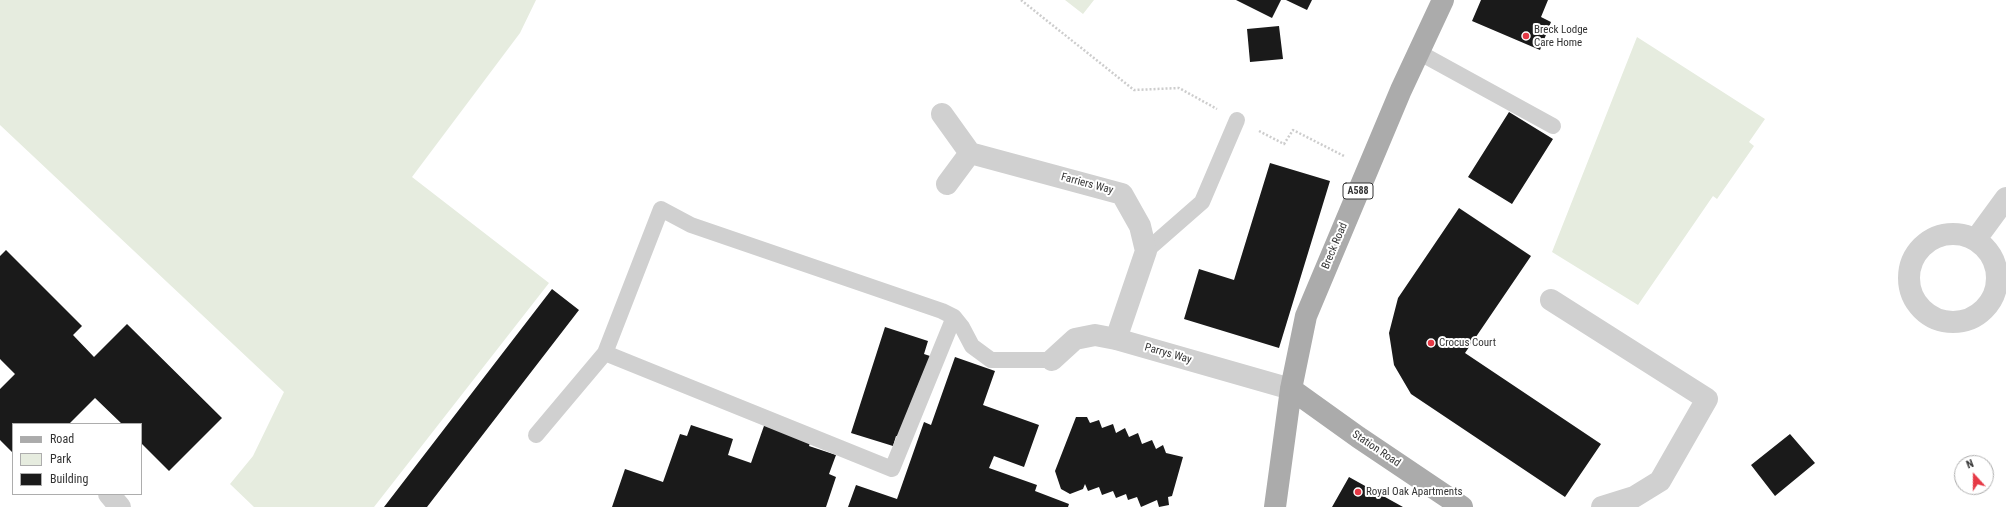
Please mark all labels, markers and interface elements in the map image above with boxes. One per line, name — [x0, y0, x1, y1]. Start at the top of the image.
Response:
place label: Breck Lodge Care Home — [1534, 23, 1588, 49]
marker: Breck Lodge Care Home — [1521, 31, 1531, 41]
street label: Farriers Way — [1059, 171, 1115, 197]
road number: A588 — [1343, 183, 1373, 199]
street label: Breck Road — [1319, 221, 1351, 271]
place label: Crocus Court — [1439, 336, 1496, 350]
marker: Crocus Court — [1426, 338, 1436, 348]
street label: Parrys Way — [1143, 341, 1193, 367]
legend — [12, 423, 142, 495]
street label: Station Road — [1349, 428, 1403, 470]
text: Road — [50, 432, 74, 446]
text: Park — [50, 452, 71, 466]
north arrow — [1954, 455, 1994, 495]
text: N — [1964, 457, 1975, 472]
text: Building — [50, 472, 88, 486]
place label: Royal Oak Apartments — [1366, 485, 1462, 499]
marker: Royal Oak Apartments — [1353, 487, 1363, 497]

